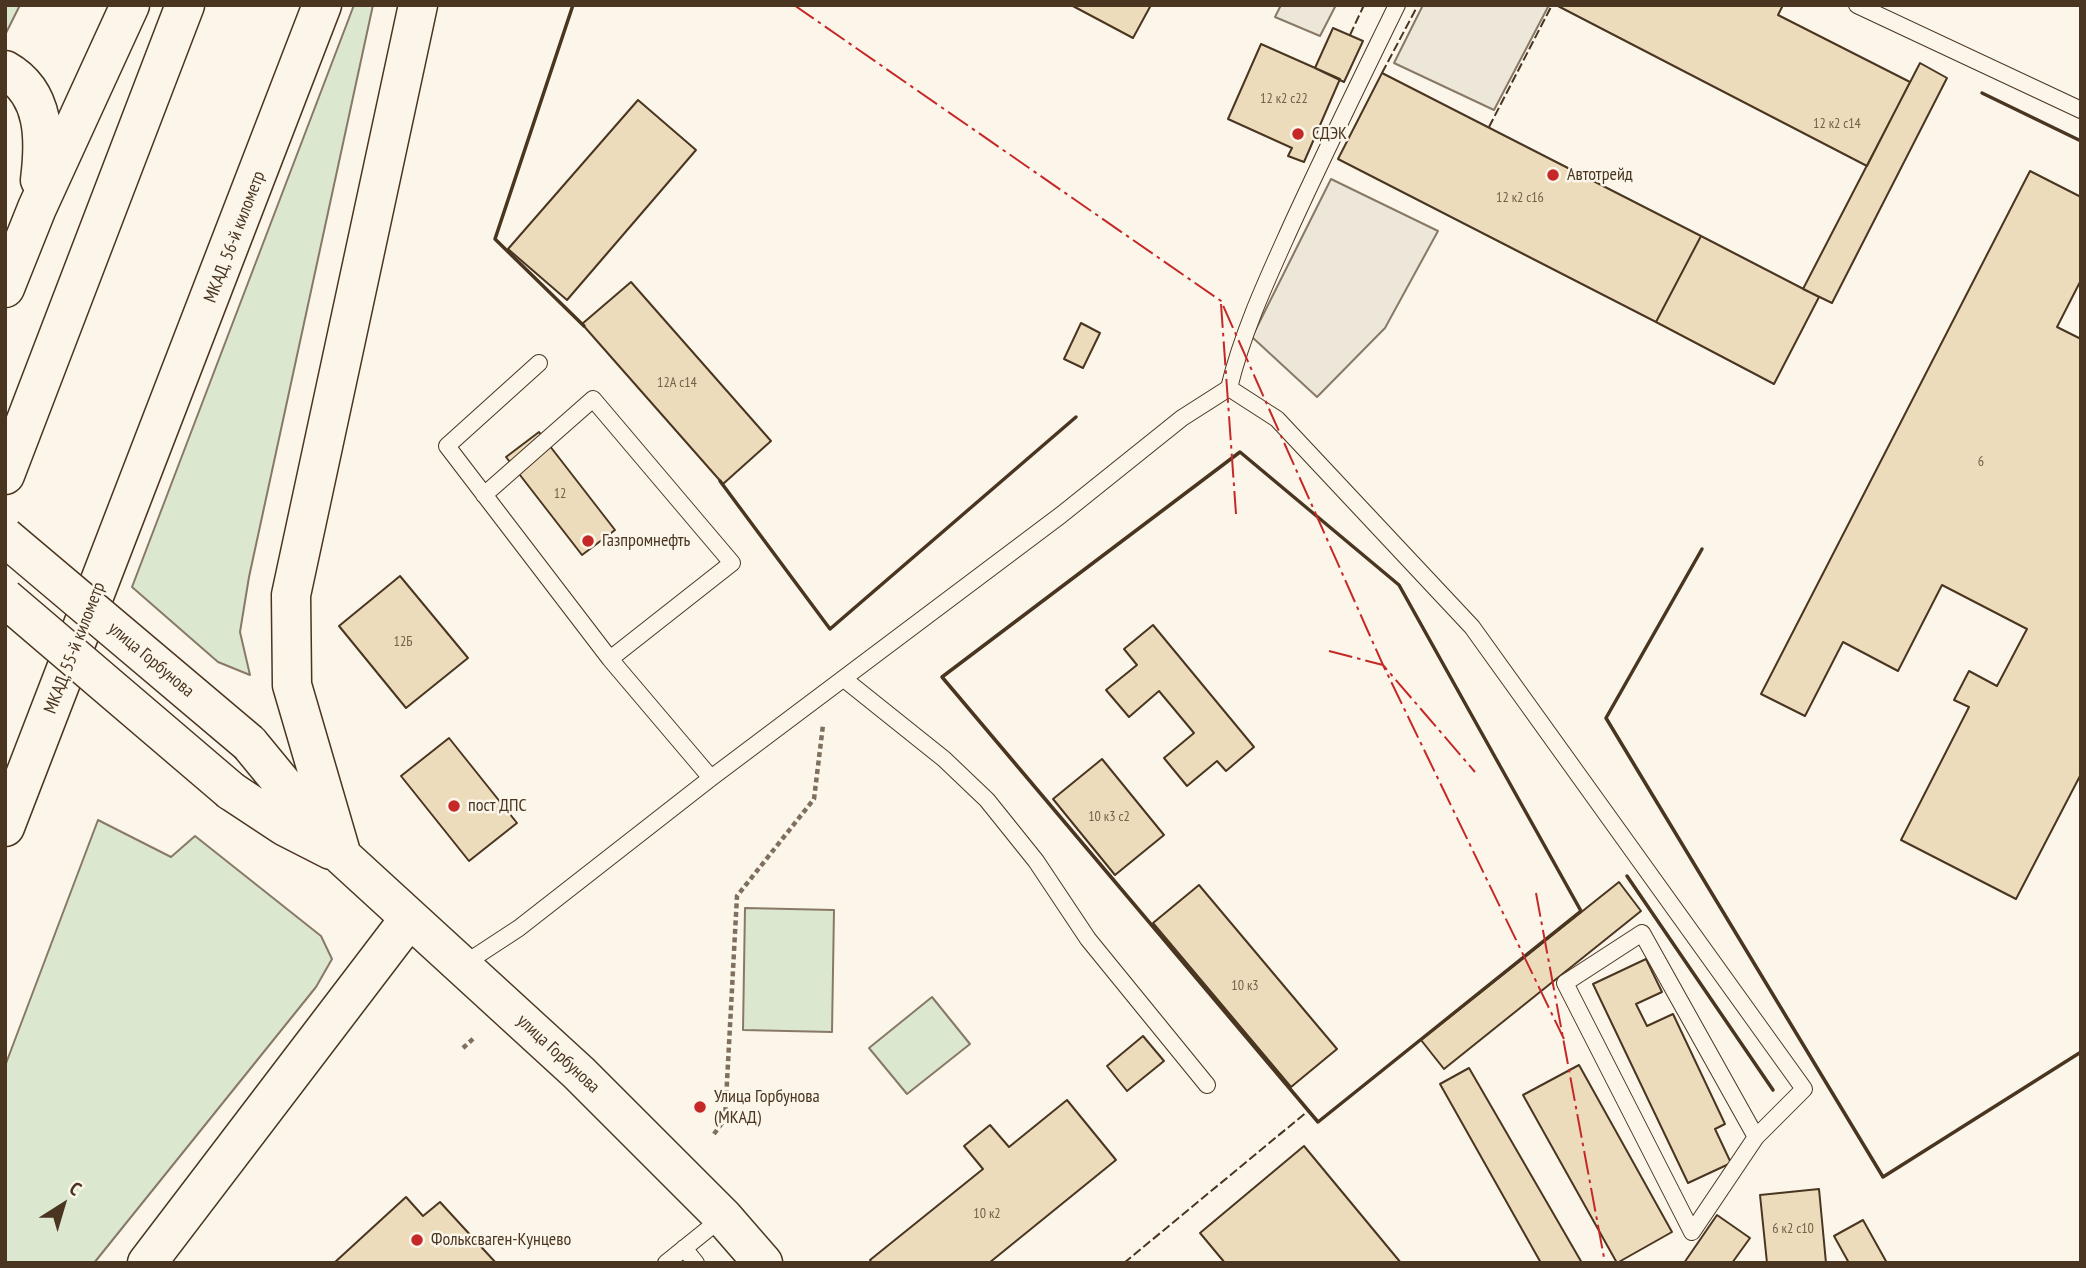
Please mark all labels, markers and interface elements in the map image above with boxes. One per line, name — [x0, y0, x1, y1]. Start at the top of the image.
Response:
house number: 12 к2 с22 — [1260, 91, 1308, 107]
house number: 12 к2 с14 — [1813, 116, 1861, 132]
place label: СДЭК — [1312, 123, 1347, 145]
marker: СДЭК — [1290, 126, 1306, 142]
place label: Автотрейд — [1567, 164, 1633, 186]
marker: Автотрейд — [1545, 167, 1561, 183]
street label: МКАД, 56-й километр — [200, 168, 270, 306]
house number: 12 к2 с16 — [1496, 190, 1544, 206]
house number: 12А с14 — [657, 375, 697, 391]
house number: 6 — [1978, 454, 1984, 470]
house number: 12 — [554, 486, 566, 502]
place label: Газпромнефть — [602, 530, 690, 552]
marker: Газпромнефть — [580, 533, 596, 549]
street label: МКАД, 55-й километр — [40, 579, 110, 717]
street label: улица Горбунова — [104, 618, 198, 702]
house number: 12Б — [394, 634, 412, 650]
place label: пост ДПС — [468, 795, 527, 817]
marker: пост ДПС — [446, 798, 462, 814]
house number: 10 к3 с2 — [1088, 809, 1130, 825]
house number: 10 к3 — [1231, 978, 1259, 994]
street label: улица Горбунова — [512, 1010, 604, 1098]
place label: Улица Горбунова (МКАД) — [714, 1086, 820, 1128]
marker: Улица Горбунова (МКАД) — [692, 1099, 708, 1115]
north arrow — [28, 1170, 98, 1240]
text: С — [65, 1176, 86, 1200]
house number: 10 к2 — [973, 1206, 1001, 1222]
house number: 6 к2 с10 — [1772, 1221, 1814, 1237]
place label: Фольксваген-Кунцево — [431, 1229, 571, 1251]
marker: Фольксваген-Кунцево — [409, 1232, 425, 1248]

